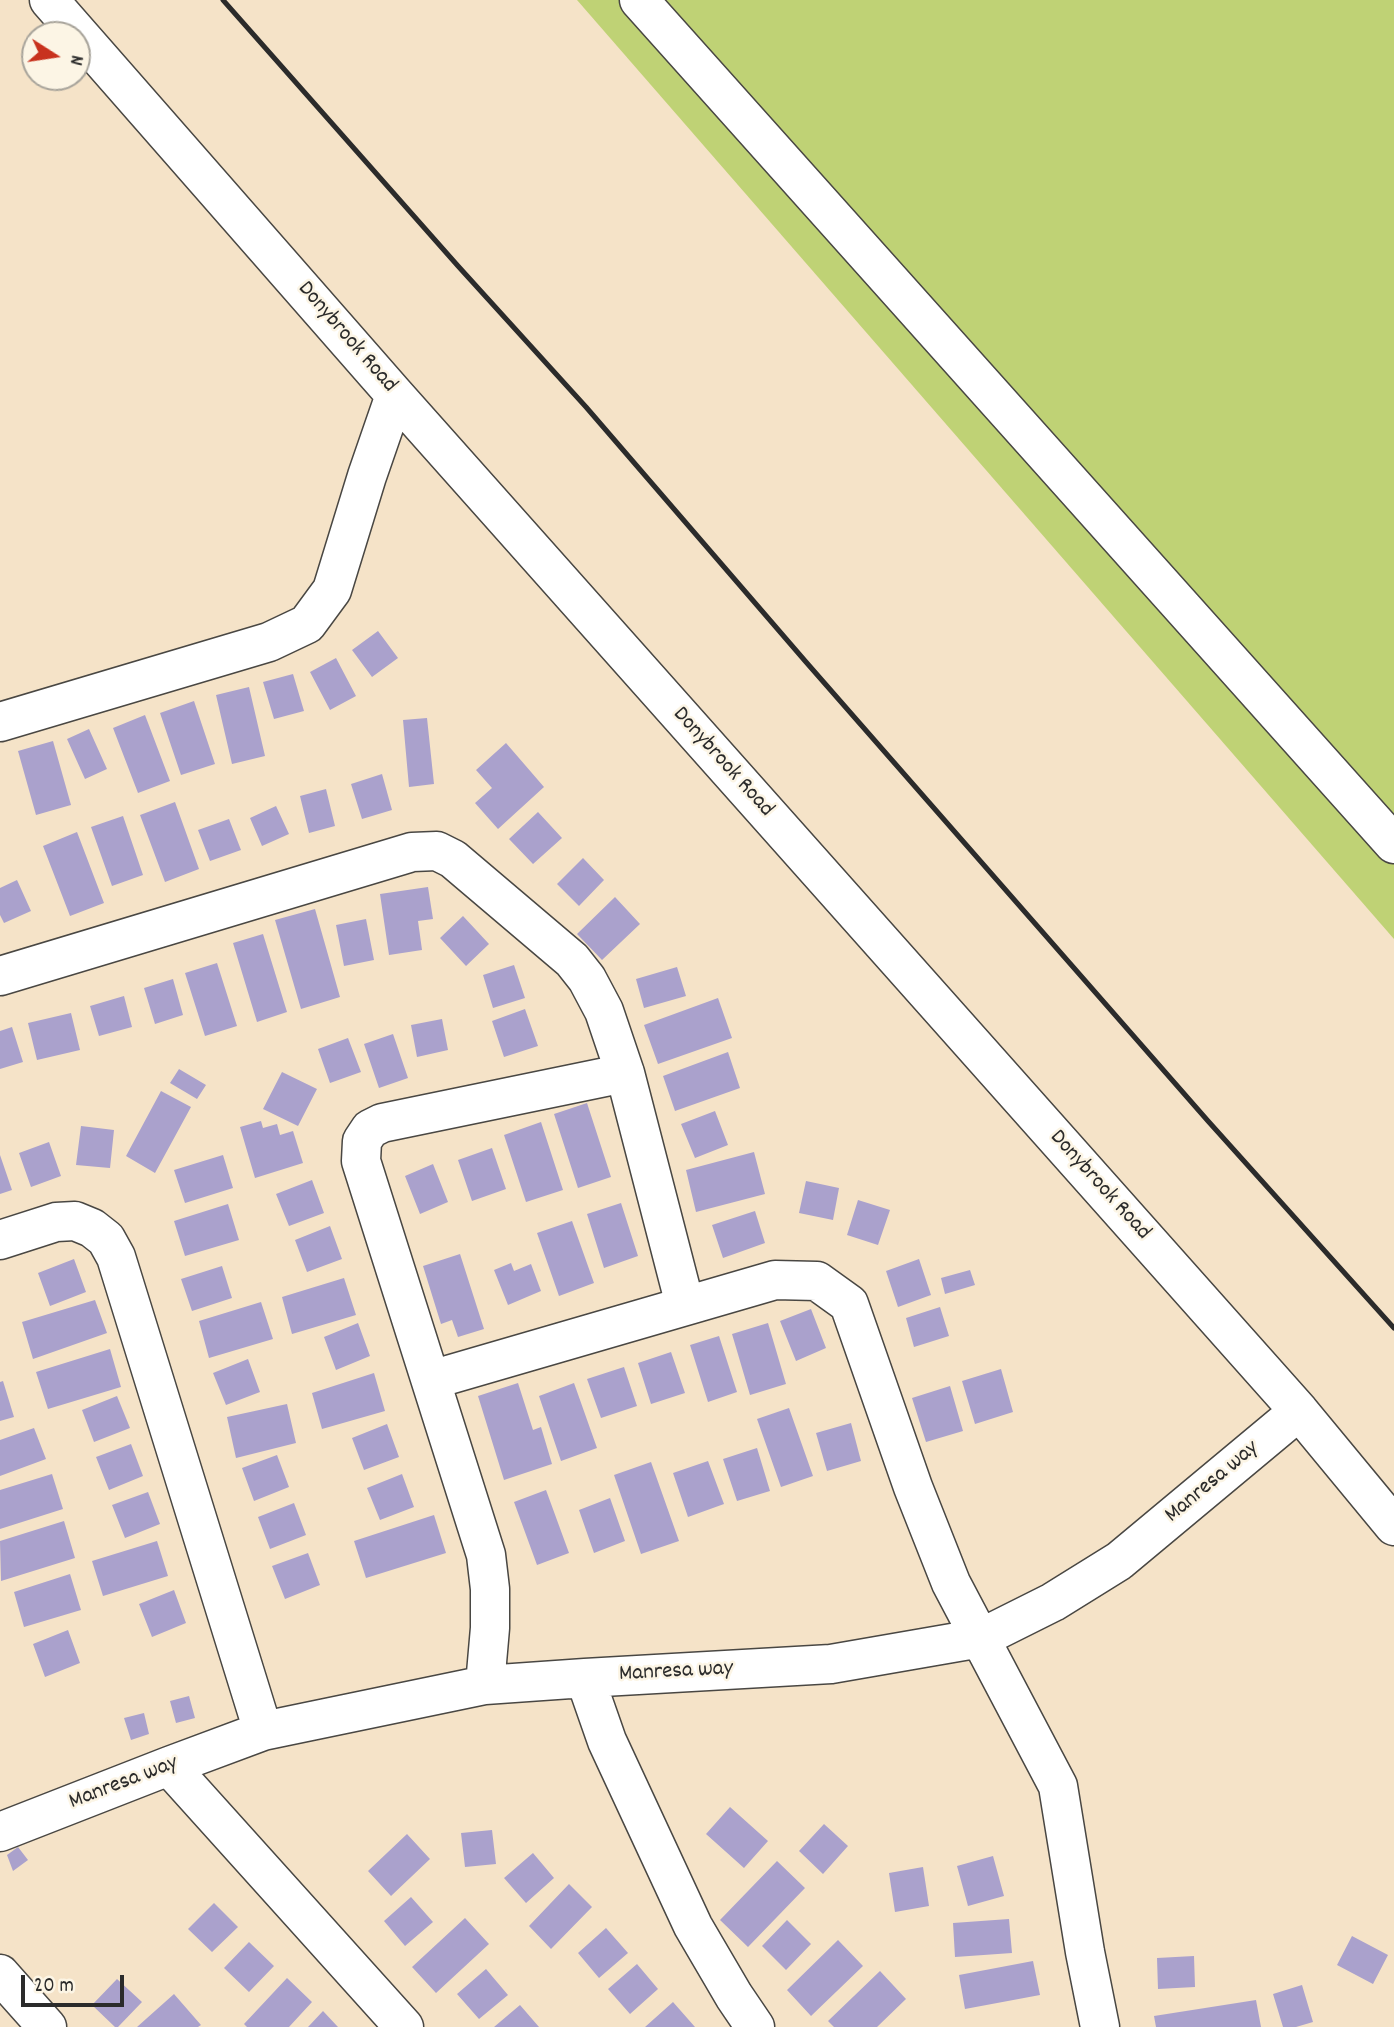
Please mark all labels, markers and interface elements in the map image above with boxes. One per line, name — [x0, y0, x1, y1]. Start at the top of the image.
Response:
north arrow — [21, 21, 91, 91]
text: N — [61, 53, 89, 67]
street label: Donybrook Road — [290, 277, 402, 399]
street label: Donybrook Road — [665, 702, 779, 824]
street label: Donybrook Road — [1042, 1125, 1156, 1247]
street label: Manresa way — [1160, 1436, 1266, 1530]
street label: Manresa way — [618, 1656, 734, 1690]
street label: Manresa way — [66, 1751, 182, 1817]
scale bar — [24, 1960, 128, 2004]
text: 20 m — [34, 1972, 74, 2002]

